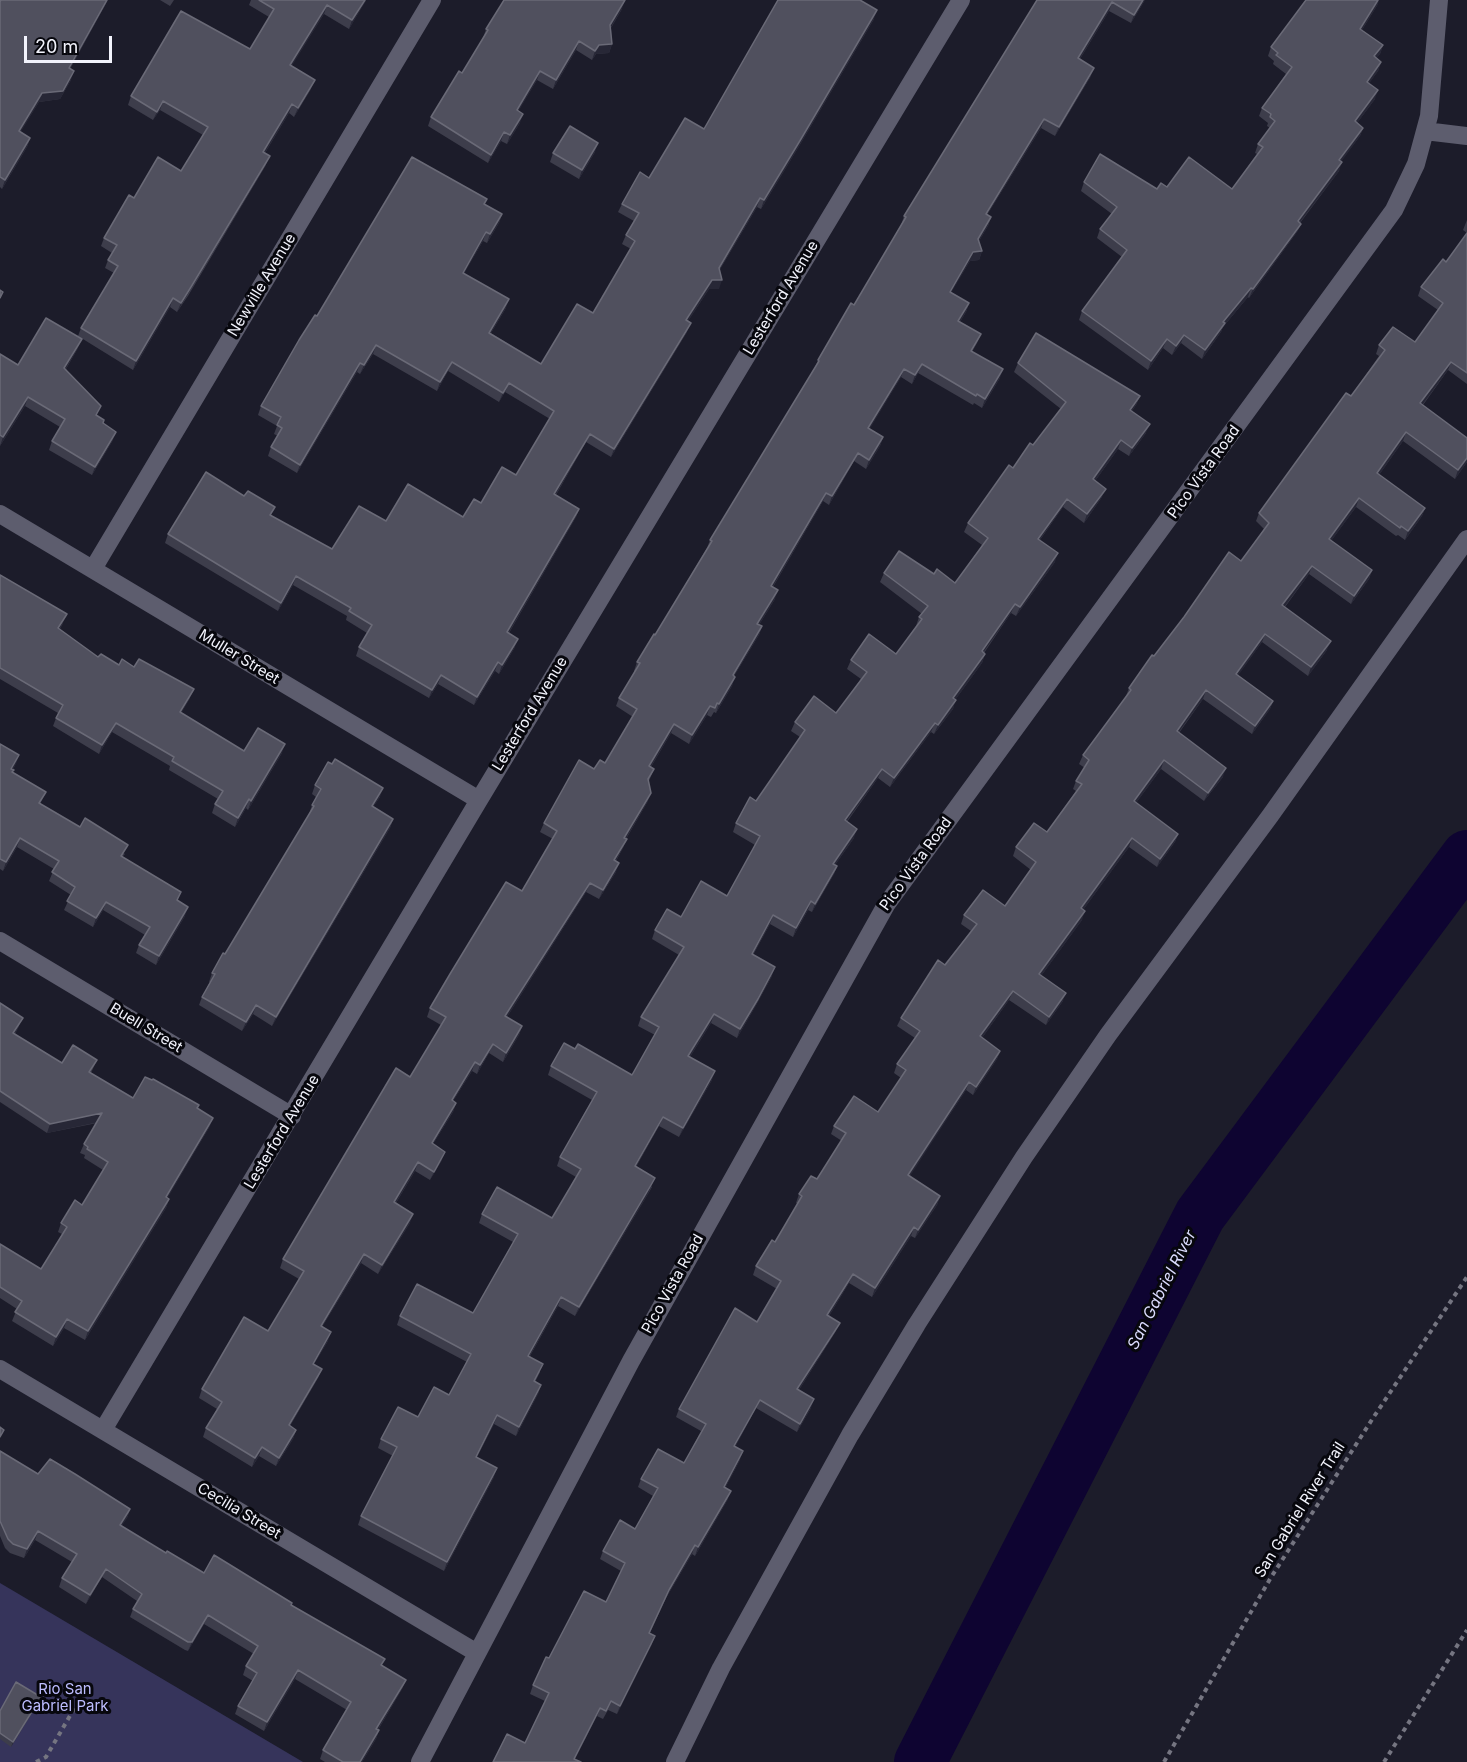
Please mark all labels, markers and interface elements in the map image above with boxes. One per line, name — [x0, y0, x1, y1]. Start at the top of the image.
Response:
scale bar — [27, 24, 116, 62]
text: 20 m — [35, 36, 78, 57]
street label: Newville Avenue — [224, 230, 300, 340]
street label: Lesterford Avenue — [740, 238, 822, 358]
street label: Pico Vista Road — [1164, 422, 1244, 522]
street label: Muller Street — [196, 626, 282, 688]
street label: Lesterford Avenue — [489, 654, 571, 774]
street label: Pico Vista Road — [876, 814, 956, 914]
street label: Buell Street — [107, 999, 185, 1057]
street label: Lesterford Avenue — [241, 1072, 323, 1192]
water label: San Gabriel River — [1124, 1227, 1200, 1353]
street label: Pico Vista Road — [638, 1231, 708, 1337]
street label: San Gabriel River Trail — [1251, 1439, 1349, 1581]
street label: Cecilia Street — [194, 1479, 284, 1543]
park label: Rio San Gabriel Park — [21, 1680, 109, 1715]

